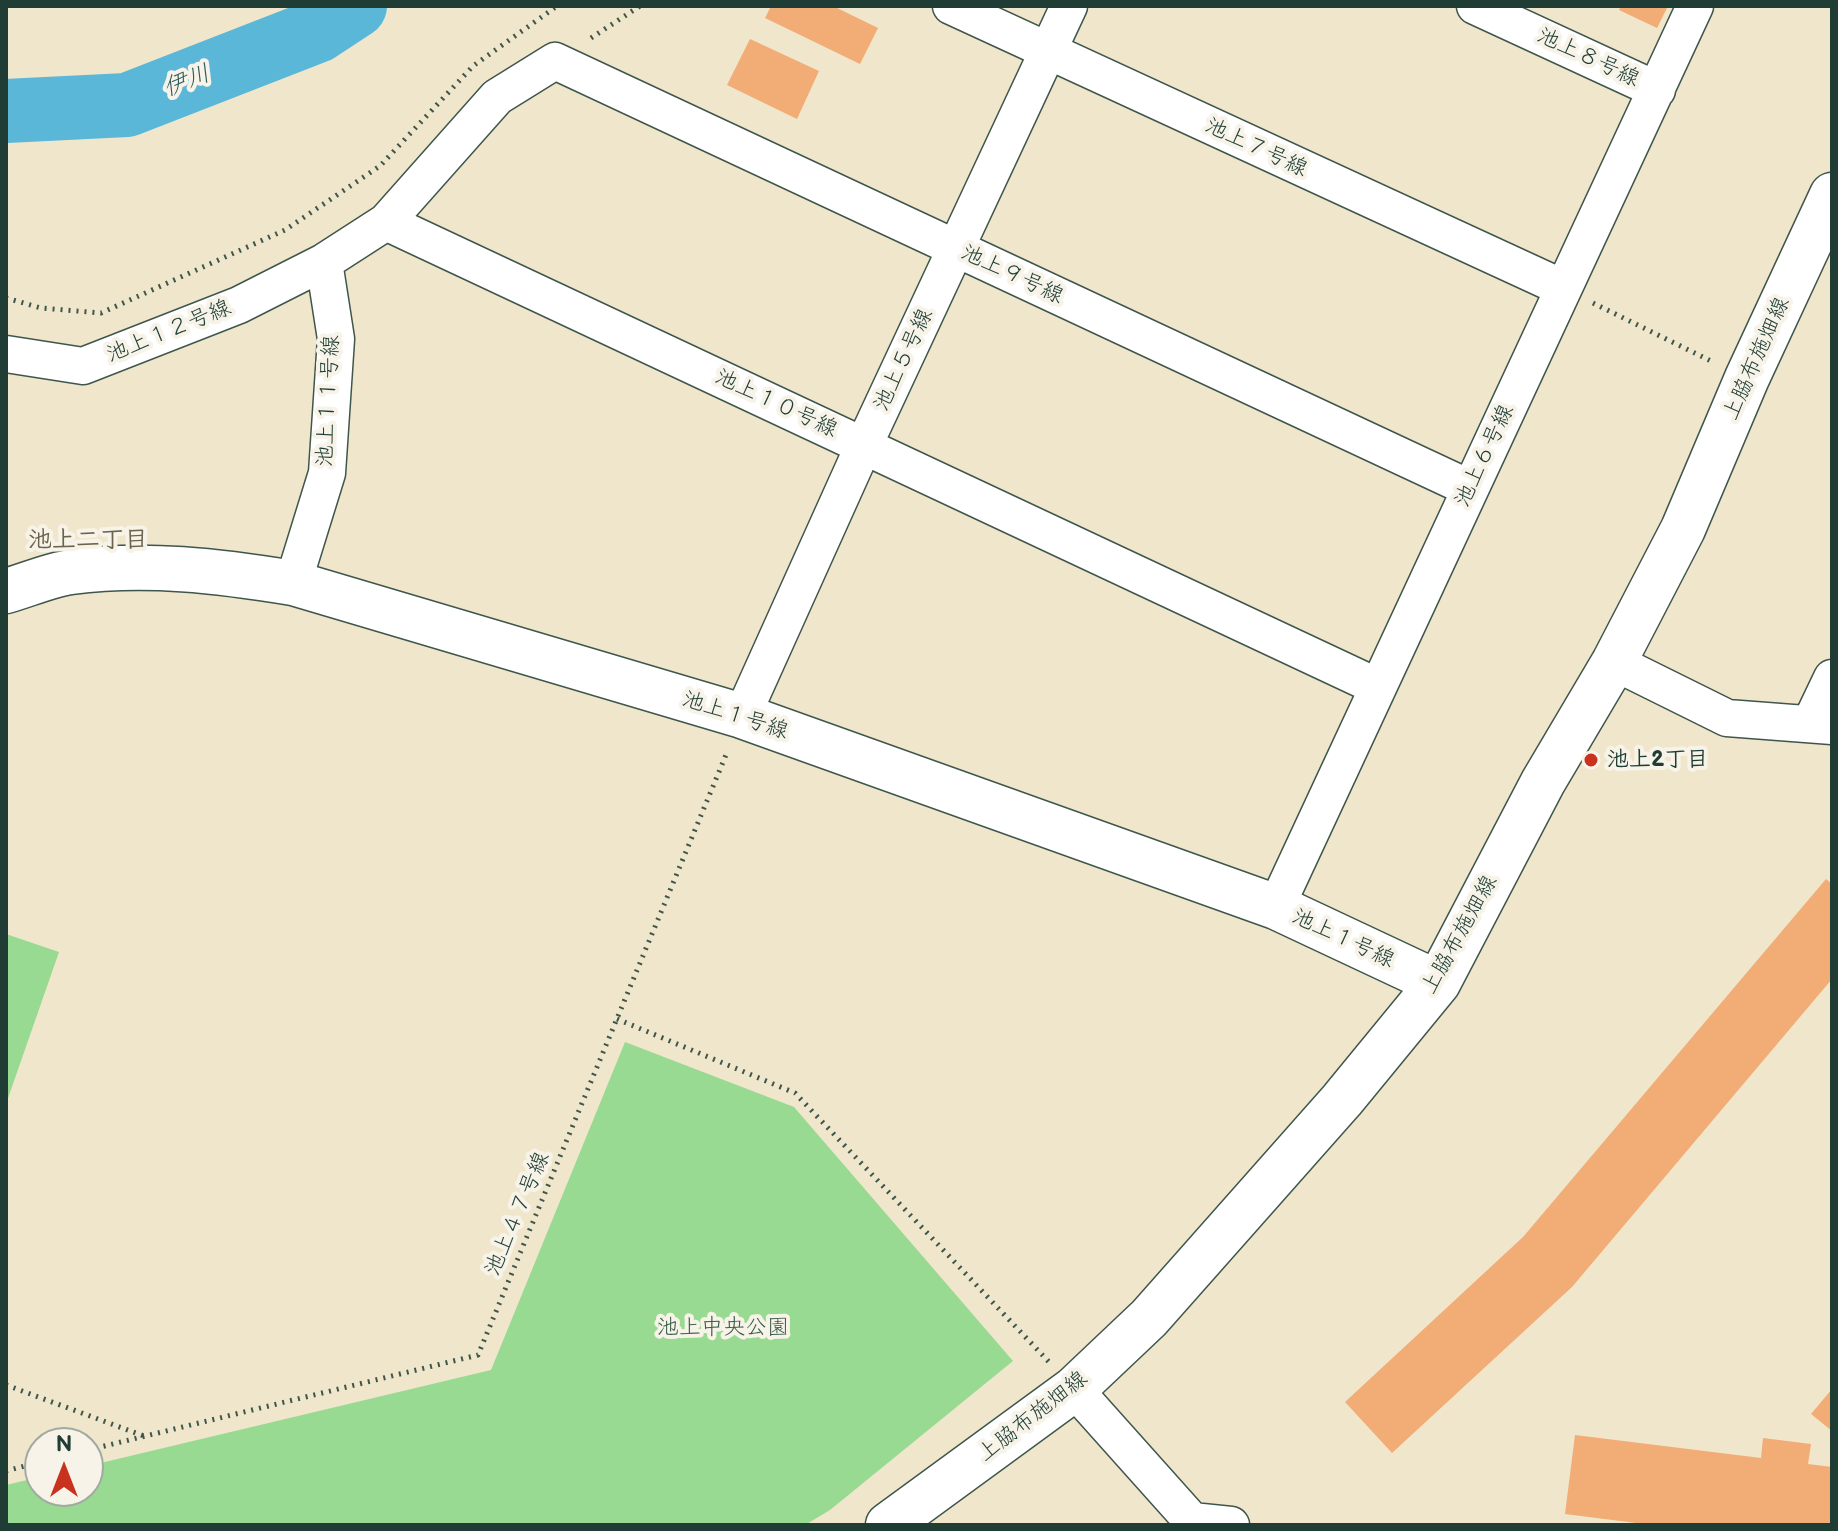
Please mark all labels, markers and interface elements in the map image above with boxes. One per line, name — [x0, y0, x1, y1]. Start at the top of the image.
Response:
street label: 池上８号線 — [1533, 23, 1643, 93]
water label: 伊川 — [159, 60, 215, 104]
street label: 池上７号線 — [1201, 113, 1311, 183]
street label: 池上９号線 — [957, 240, 1067, 310]
street label: 上脇布施畑線 — [1718, 293, 1796, 425]
street label: 池上１２号線 — [103, 295, 235, 369]
street label: 池上５号線 — [869, 305, 939, 415]
street label: 池上１１号線 — [312, 334, 346, 468]
street label: 池上１０号線 — [711, 364, 841, 444]
street label: 池上６号線 — [1450, 401, 1520, 511]
district label: 池上二丁目 — [28, 527, 148, 555]
street label: 池上１号線 — [679, 686, 791, 746]
place label: 池上2丁目 — [1607, 747, 1708, 773]
marker: 池上2丁目 — [1582, 751, 1600, 769]
street label: 上脇布施畑線 — [1416, 871, 1504, 999]
street label: 池上１号線 — [1288, 904, 1398, 974]
street label: 池上４７号線 — [480, 1148, 556, 1280]
park label: 池上中央公園 — [657, 1315, 789, 1341]
street label: 上脇布施畑線 — [973, 1366, 1093, 1468]
north arrow — [24, 1427, 104, 1507]
text: N — [56, 1431, 72, 1458]

